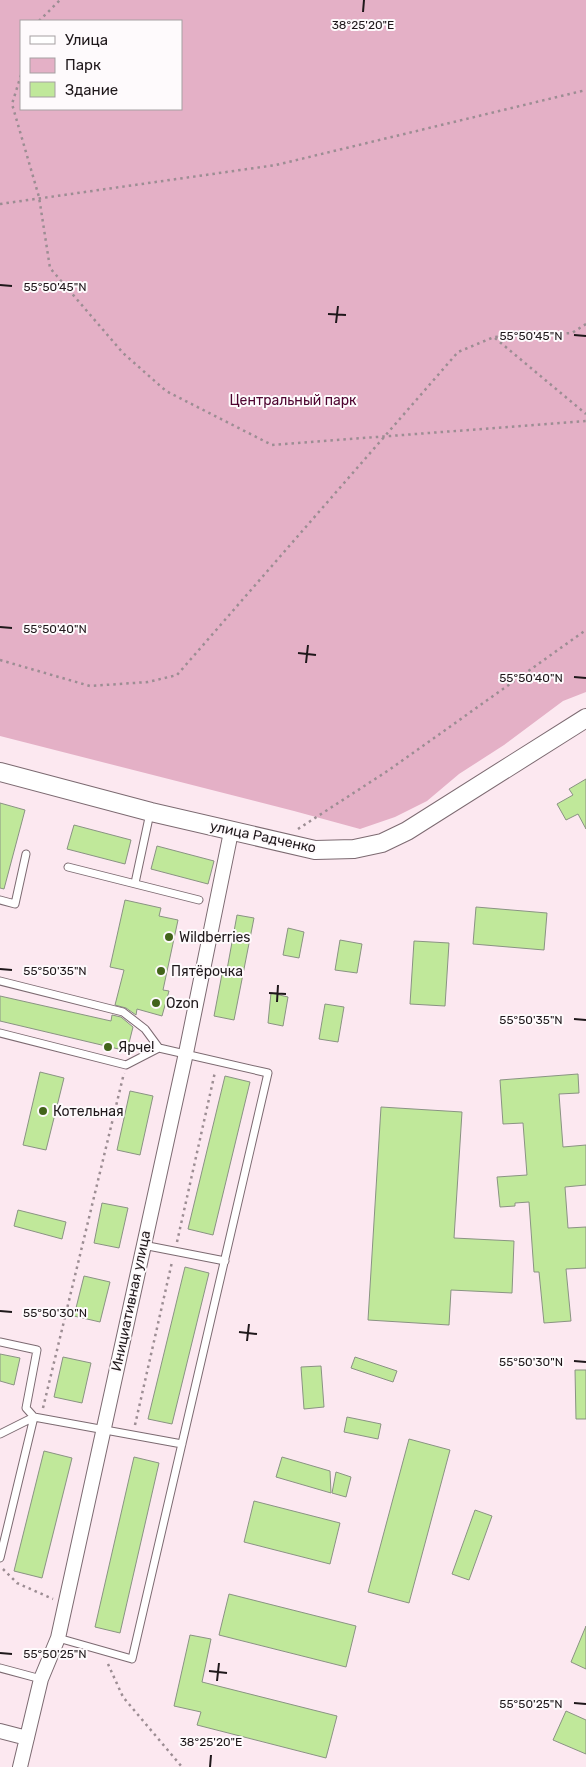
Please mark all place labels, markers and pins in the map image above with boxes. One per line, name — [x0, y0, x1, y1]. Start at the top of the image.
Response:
place label: Wildberries — [179, 929, 251, 946]
marker: Wildberries — [163, 931, 175, 943]
place label: Пятёрочка — [171, 963, 243, 980]
marker: Пятёрочка — [155, 965, 167, 977]
place label: Ozon — [166, 995, 199, 1012]
marker: Ozon — [150, 997, 162, 1009]
place label: Ярче! — [118, 1039, 155, 1056]
marker: Ярче! — [102, 1041, 114, 1053]
place label: Котельная — [53, 1103, 124, 1120]
marker: Котельная — [37, 1105, 49, 1117]

